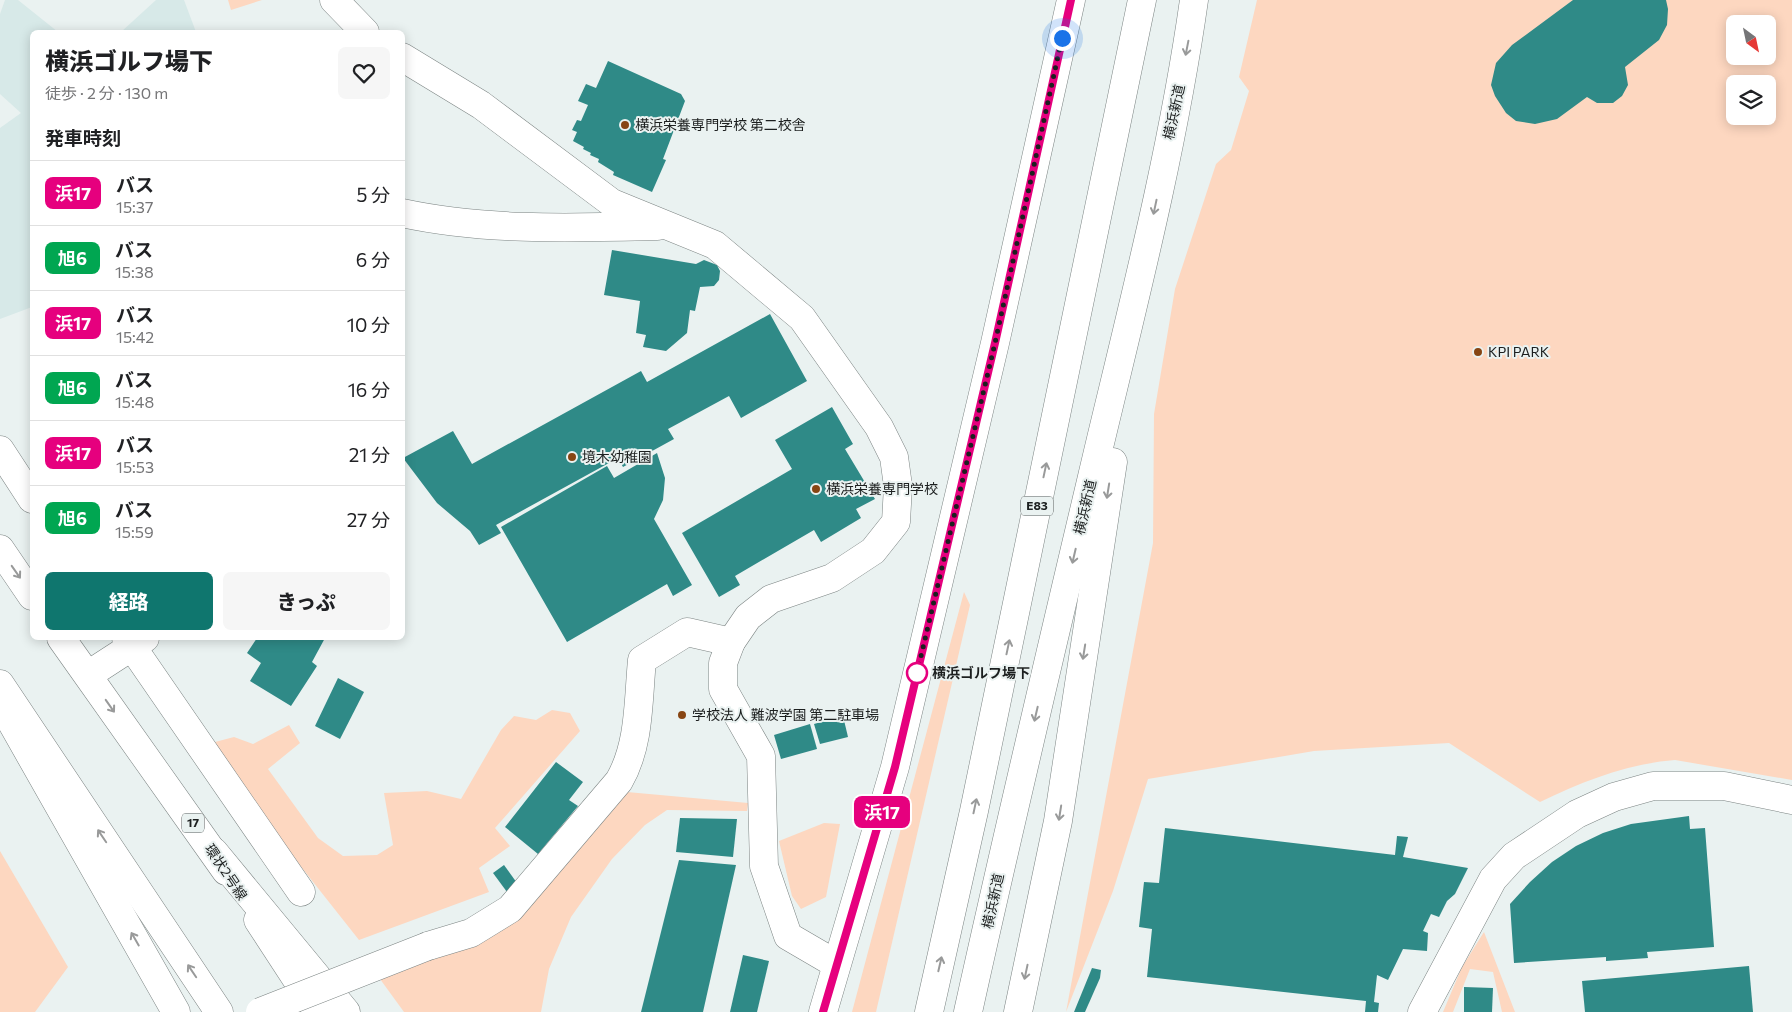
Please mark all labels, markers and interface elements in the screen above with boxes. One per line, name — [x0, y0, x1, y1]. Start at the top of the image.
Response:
north arrow — [1726, 15, 1776, 65]
map controls — [1726, 15, 1776, 125]
your location — [1050, 26, 1075, 51]
one-way arrow — [1182, 40, 1191, 56]
text: 横浜ゴルフ場下 — [45, 46, 213, 75]
button: heart — [338, 47, 390, 99]
button: layers — [1726, 75, 1776, 125]
text: 徒歩 · 2 分 · 130 m — [45, 83, 168, 102]
street label: 横浜新道 — [1159, 83, 1188, 141]
place label: 横浜栄養専門学校 第二校舎 — [635, 116, 806, 133]
marker: 横浜栄養専門学校 第二校舎 — [619, 119, 631, 131]
text: 発車時刻 — [45, 126, 121, 149]
text: バス — [116, 173, 154, 196]
text: 浜17 — [55, 182, 91, 204]
text: 5 分 — [356, 183, 390, 206]
text: 15:37 — [116, 197, 153, 216]
one-way arrow — [1149, 199, 1159, 215]
text: バス — [115, 238, 153, 261]
text: 旭6 — [58, 247, 87, 269]
text: 6 分 — [356, 248, 390, 271]
text: 15:38 — [115, 262, 154, 281]
text: バス — [116, 303, 154, 326]
text: 浜17 — [55, 312, 91, 334]
text: 10 分 — [347, 313, 390, 336]
text: 15:42 — [116, 327, 154, 346]
place label: KPI PARK — [1488, 343, 1549, 360]
marker: KPI PARK — [1472, 346, 1484, 358]
text: バス — [115, 368, 153, 391]
text: 旭6 — [58, 377, 87, 399]
text: 16 分 — [348, 378, 390, 401]
text: 15:48 — [115, 392, 154, 411]
text: バス — [116, 433, 154, 456]
text: 浜17 — [55, 442, 91, 464]
text: 21 分 — [349, 443, 390, 466]
place label: 境木幼稚園 — [582, 448, 652, 465]
marker: 境木幼稚園 — [566, 451, 578, 463]
text: 15:53 — [116, 457, 154, 476]
one-way arrow — [1040, 463, 1050, 479]
street label: 横浜新道 — [1070, 478, 1099, 536]
place label: 横浜栄養専門学校 — [826, 480, 938, 497]
marker: 横浜栄養専門学校 — [810, 483, 822, 495]
one-way arrow — [1103, 483, 1113, 499]
road number: E83 — [1021, 496, 1053, 516]
text: バス — [115, 498, 153, 521]
text: 旭6 — [58, 507, 87, 529]
text: 27 分 — [347, 508, 390, 531]
text: 15:59 — [115, 522, 154, 541]
one-way arrow — [1069, 547, 1078, 563]
one-way arrow — [11, 565, 21, 579]
button: 経路 — [45, 572, 213, 630]
button: きっぷ — [223, 572, 390, 630]
one-way arrow — [1004, 639, 1013, 655]
one-way arrow — [1079, 644, 1089, 660]
marker: 横浜ゴルフ場下 — [906, 662, 928, 684]
place label: 横浜ゴルフ場下 — [932, 664, 1030, 681]
one-way arrow — [104, 699, 115, 712]
place label: 学校法人 難波学園 第二駐車場 — [692, 706, 879, 723]
one-way arrow — [1031, 706, 1040, 722]
marker: 学校法人 難波学園 第二駐車場 — [676, 709, 688, 721]
line badge: 浜17 — [853, 796, 911, 828]
one-way arrow — [971, 798, 980, 814]
text: 浜17 — [864, 801, 900, 823]
one-way arrow — [1054, 804, 1064, 820]
road number: 17 — [182, 814, 204, 832]
one-way arrow — [96, 830, 106, 844]
street label: 環状2号線 — [202, 841, 251, 903]
street label: 横浜新道 — [978, 872, 1007, 930]
one-way arrow — [129, 933, 139, 947]
one-way arrow — [936, 957, 945, 973]
one-way arrow — [1021, 963, 1031, 979]
one-way arrow — [187, 965, 197, 979]

